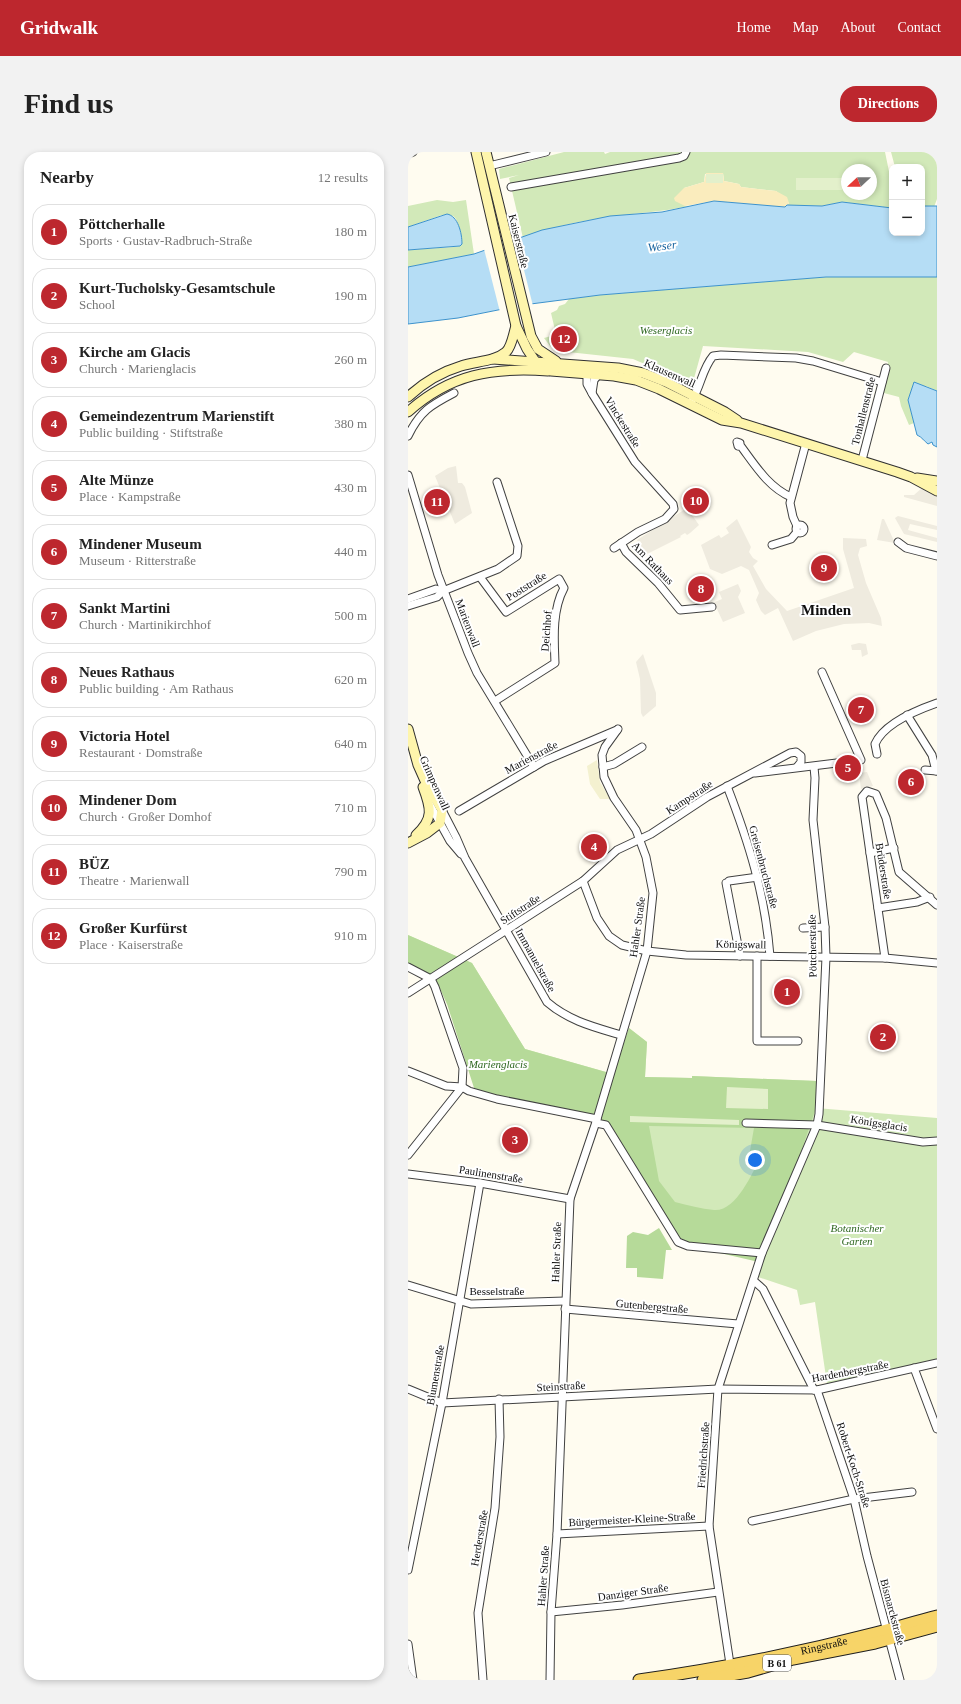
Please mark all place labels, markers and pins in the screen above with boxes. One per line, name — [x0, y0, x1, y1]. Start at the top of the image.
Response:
pin: 12 — [551, 324, 577, 354]
pin: 10 — [683, 486, 709, 516]
pin: 11 — [424, 487, 450, 517]
pin: 9 — [811, 553, 837, 583]
pin: 8 — [688, 574, 714, 604]
pin: 7 — [848, 695, 874, 725]
pin: 5 — [835, 753, 861, 783]
pin: 6 — [898, 767, 924, 797]
pin: 4 — [581, 832, 607, 862]
pin: 1 — [774, 977, 800, 1007]
pin: 2 — [870, 1022, 896, 1052]
pin: 3 — [502, 1125, 528, 1155]

